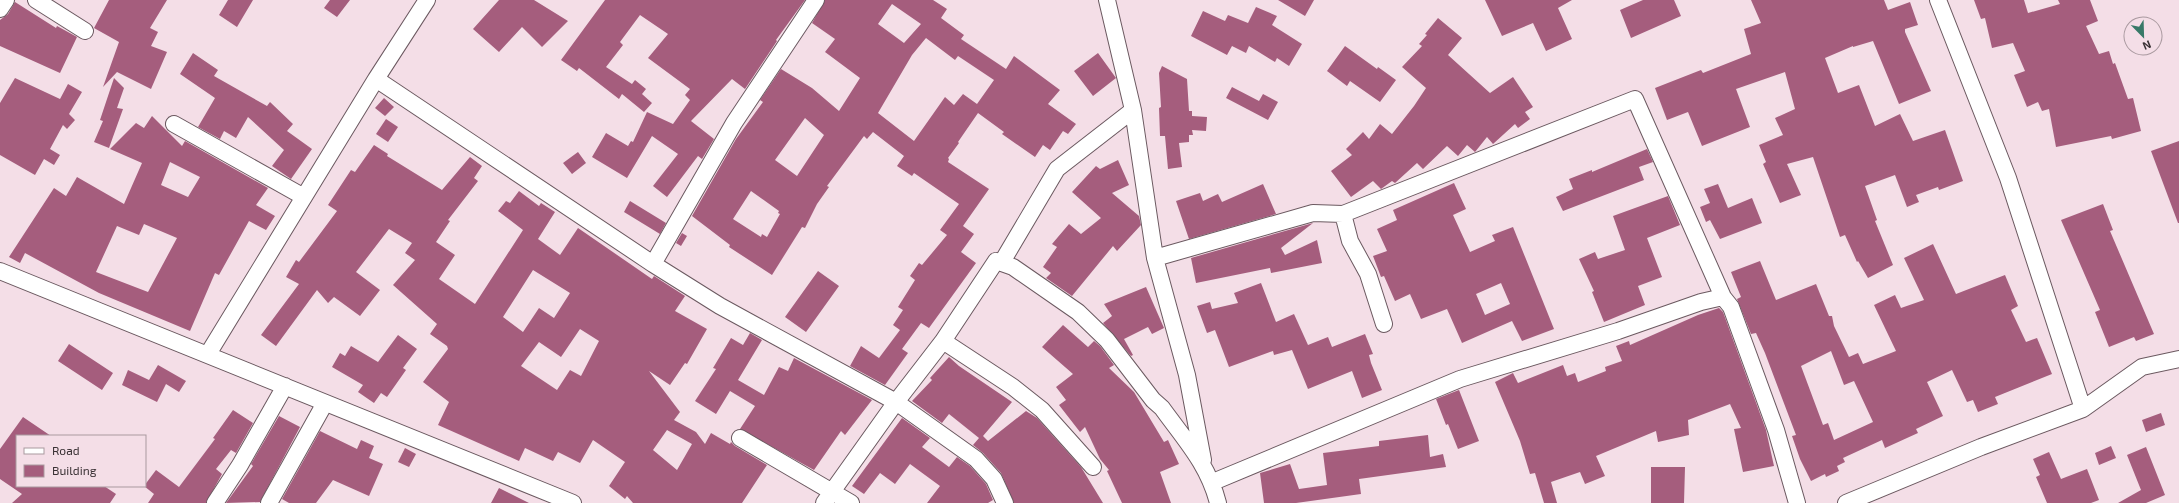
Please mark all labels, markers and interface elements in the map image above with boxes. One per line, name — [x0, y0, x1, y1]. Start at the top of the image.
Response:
north arrow — [2123, 16, 2163, 56]
text: N — [2141, 38, 2153, 53]
legend — [16, 435, 146, 487]
text: Road — [52, 443, 80, 457]
text: Building — [52, 463, 97, 477]

